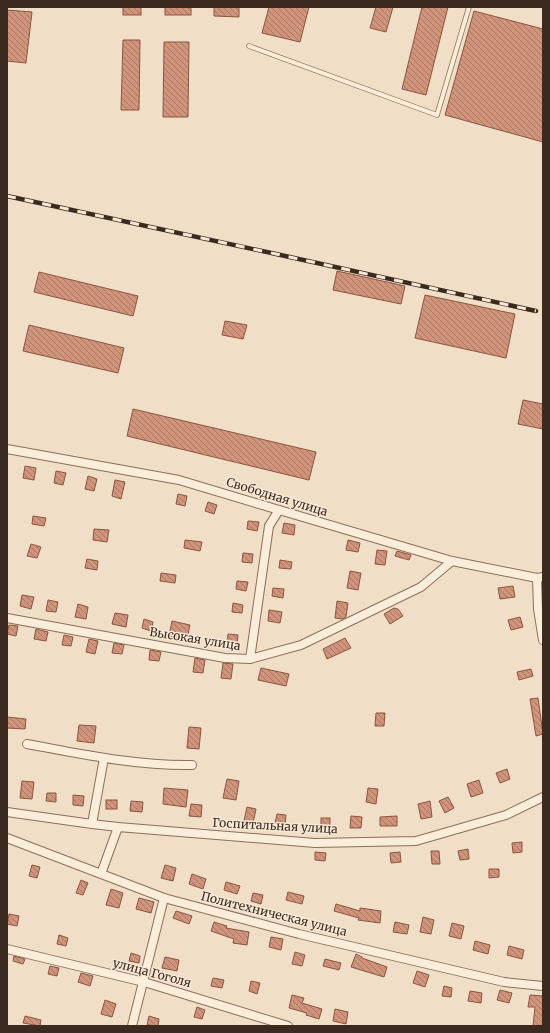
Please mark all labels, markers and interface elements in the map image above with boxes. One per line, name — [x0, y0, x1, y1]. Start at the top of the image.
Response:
street label: Свободная улица — [225, 474, 330, 519]
street label: Высокая улица — [149, 624, 242, 653]
street label: Госпитальная улица — [212, 815, 339, 836]
street label: Политехническая улица — [200, 888, 349, 939]
street label: улица Гоголя — [111, 955, 193, 990]

